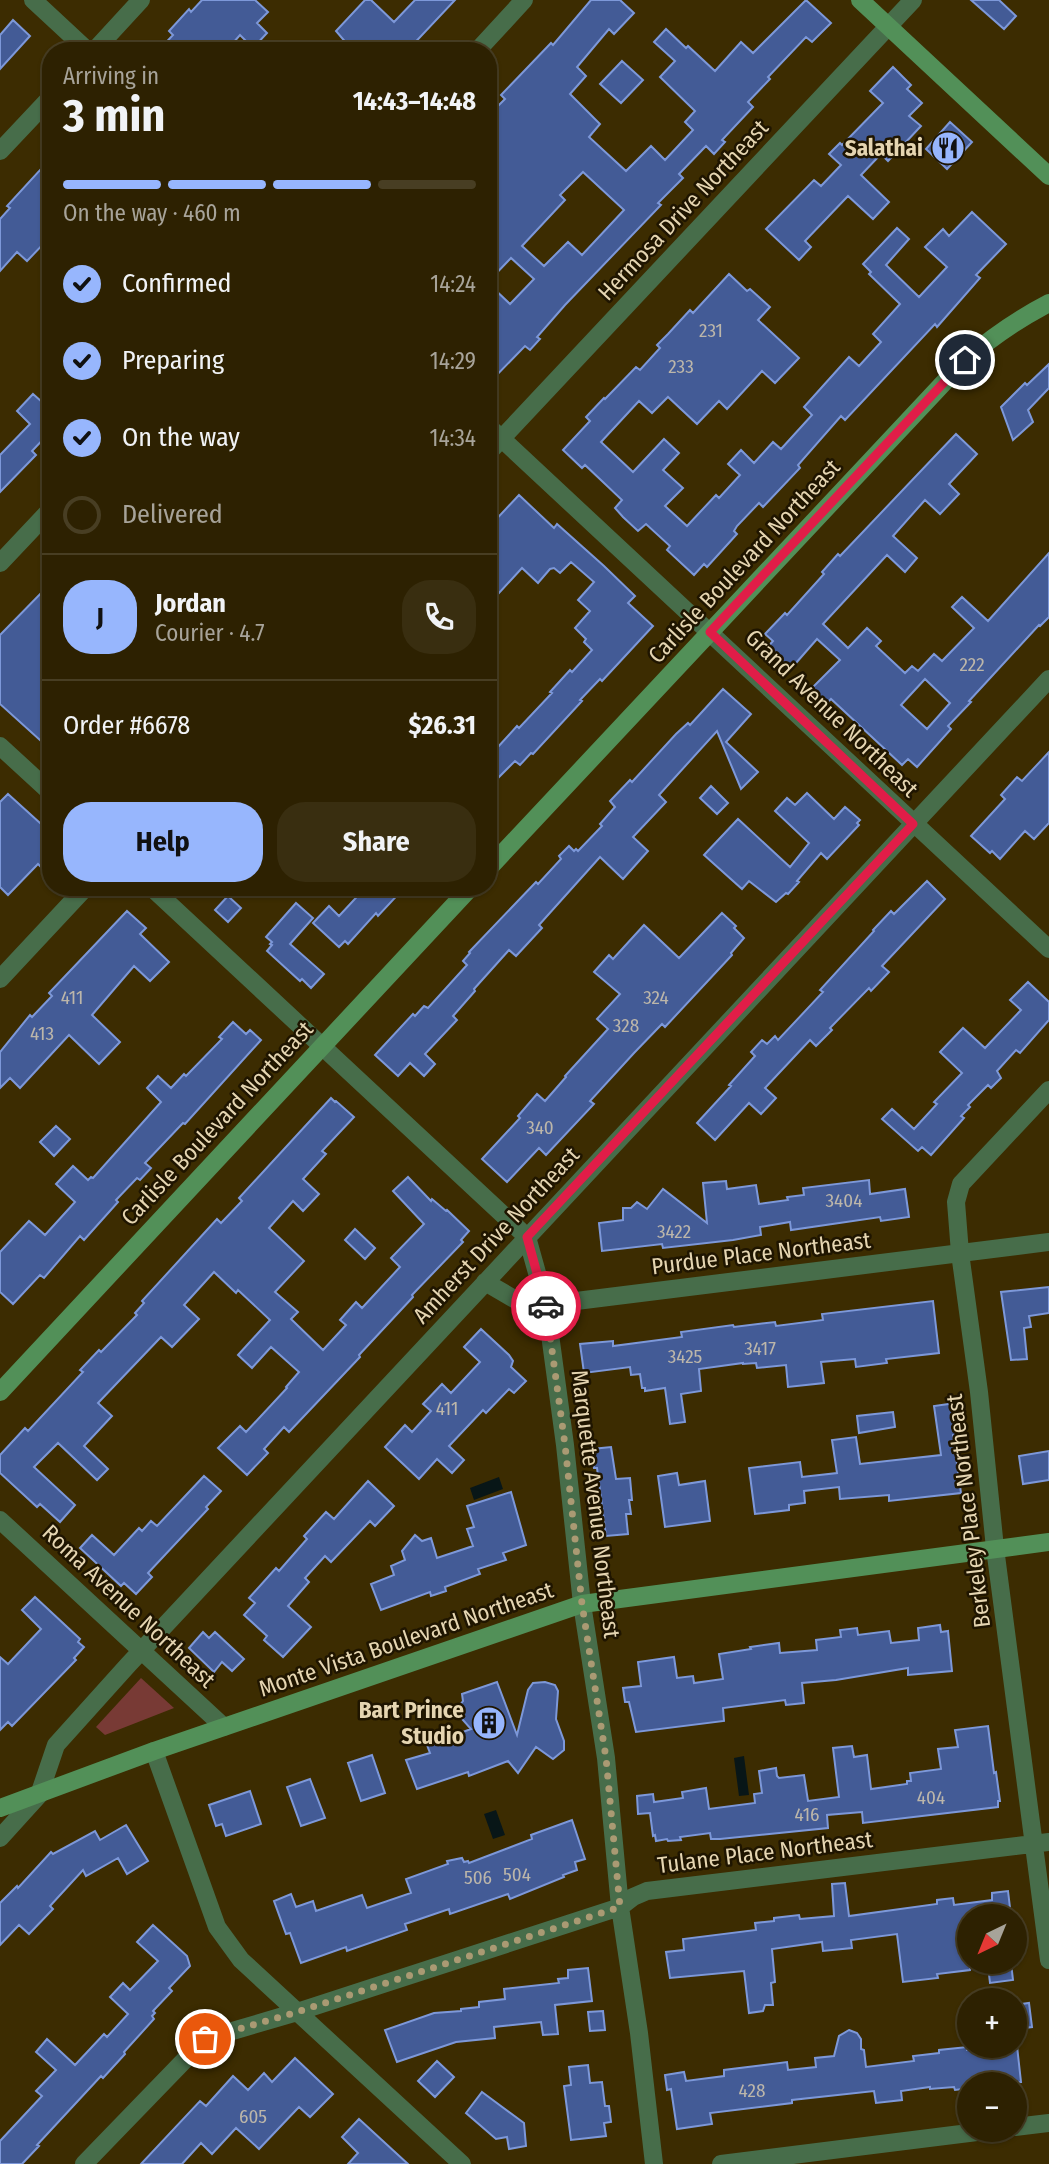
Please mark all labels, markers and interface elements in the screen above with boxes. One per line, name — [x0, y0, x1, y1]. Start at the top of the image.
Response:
text: Arriving in — [63, 62, 159, 90]
text: 14:43–14:48 — [353, 86, 476, 117]
text: 3 min — [63, 88, 165, 143]
street label: Hermosa Drive Northeast — [592, 113, 774, 306]
restaurant icon: Salathai — [929, 129, 967, 167]
place label: Salathai — [845, 134, 923, 162]
text: On the way · 460 m — [63, 199, 241, 227]
icon: check — [63, 265, 101, 303]
text: Confirmed — [122, 268, 232, 299]
text: 14:24 — [430, 270, 476, 298]
house number: 231 — [699, 319, 723, 342]
pin — [935, 330, 995, 390]
icon: home — [946, 341, 984, 379]
icon: check — [63, 342, 101, 380]
text: Preparing — [122, 345, 224, 376]
text: 14:29 — [430, 347, 476, 375]
house number: 233 — [668, 355, 694, 378]
icon: check — [63, 419, 101, 457]
text: On the way — [122, 422, 240, 453]
text: 14:34 — [429, 424, 476, 452]
street label: Carlisle Boulevard Northeast — [642, 453, 846, 669]
text: Delivered — [122, 499, 223, 530]
button: phone — [402, 580, 476, 654]
text: Jordan — [155, 588, 226, 619]
text: J — [96, 602, 104, 633]
text: Courier · 4.7 — [155, 619, 265, 647]
street label: Grand Avenue Northeast — [740, 623, 925, 803]
house number: 222 — [959, 653, 985, 676]
text: Order #6678 — [63, 710, 190, 741]
text: $26.31 — [409, 710, 476, 741]
button: Help — [63, 802, 263, 882]
button: Share — [277, 802, 476, 882]
house number: 411 — [61, 986, 83, 1009]
house number: 324 — [643, 986, 669, 1009]
house number: 328 — [613, 1014, 639, 1037]
street label: Carlisle Boulevard Northeast — [115, 1015, 319, 1231]
house number: 413 — [30, 1022, 54, 1045]
house number: 340 — [526, 1116, 554, 1139]
street label: Amherst Drive Northeast — [407, 1141, 585, 1329]
house number: 3404 — [826, 1189, 862, 1212]
house number: 3422 — [657, 1220, 691, 1243]
street label: Purdue Place Northeast — [650, 1226, 873, 1280]
courier — [511, 1271, 581, 1341]
icon: car — [527, 1287, 565, 1325]
house number: 3417 — [744, 1337, 776, 1360]
house number: 3425 — [668, 1345, 702, 1368]
street label: Marquette Avenue Northeast — [566, 1368, 626, 1640]
street label: Berkeley Place Northeast — [940, 1392, 996, 1629]
house number: 411 — [436, 1397, 458, 1420]
street label: Roma Avenue Northeast — [37, 1519, 222, 1694]
street label: Monte Vista Boulevard Northeast — [255, 1575, 557, 1703]
place label: Bart Prince Studio — [359, 1696, 464, 1750]
building icon: Bart Prince Studio — [470, 1704, 508, 1742]
house number: 404 — [917, 1786, 945, 1809]
house number: 416 — [794, 1803, 820, 1826]
street label: Tulane Place Northeast — [656, 1825, 875, 1879]
house number: 504 — [503, 1863, 531, 1886]
house number: 506 — [464, 1866, 492, 1889]
north arrow — [957, 1904, 1027, 1974]
map controls — [957, 1904, 1027, 2142]
button: + — [957, 1988, 1027, 2058]
pin — [175, 2009, 235, 2069]
icon: bag — [186, 2020, 224, 2058]
button: − — [957, 2072, 1027, 2142]
house number: 428 — [739, 2079, 765, 2102]
house number: 605 — [239, 2105, 267, 2128]

